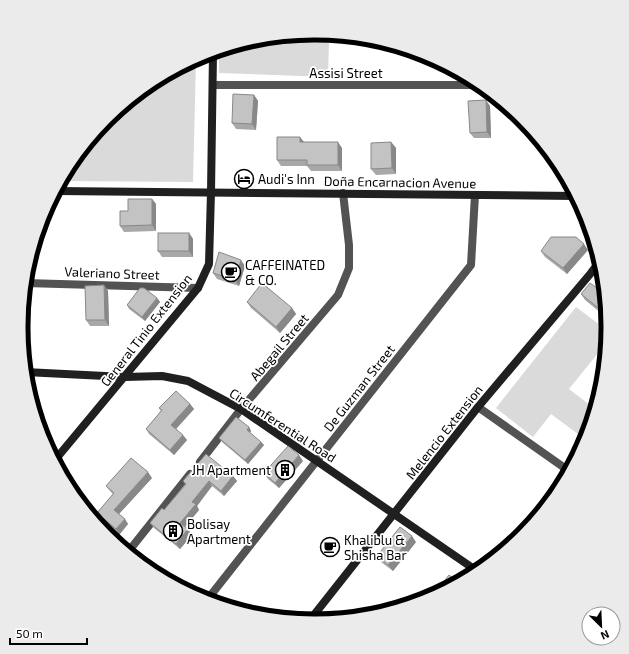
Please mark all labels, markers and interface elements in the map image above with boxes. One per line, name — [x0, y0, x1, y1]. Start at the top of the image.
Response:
street label: Assisi Street — [309, 65, 383, 81]
hotel icon: Audi's Inn — [233, 168, 255, 190]
place label: Audi's Inn — [258, 171, 315, 187]
street label: Doña Encarnacion Avenue — [324, 173, 476, 191]
place label: CAFFEINATED & CO. — [245, 257, 325, 288]
cafe icon: CAFFEINATED & CO. — [220, 261, 242, 283]
street label: Valeriano Street — [64, 263, 160, 283]
street label: General Tinio Extension — [97, 271, 195, 389]
street label: Abegail Street — [246, 310, 312, 384]
street label: De Guzman Street — [320, 341, 398, 435]
street label: Melencio Extension — [402, 382, 486, 482]
street label: Circumferential Road — [227, 385, 339, 465]
building icon: JH Apartment — [274, 459, 296, 481]
place label: JH Apartment — [192, 462, 271, 478]
place label: Bolisay Apartment — [187, 516, 251, 547]
building icon: Bolisay Apartment — [162, 520, 184, 542]
place label: Khaliblu & Shisha Bar — [344, 532, 407, 563]
cafe icon: Khaliblu & Shisha Bar — [319, 536, 341, 558]
north arrow — [581, 606, 621, 646]
scale bar — [10, 620, 87, 646]
text: 50 m — [16, 626, 43, 640]
text: N — [599, 628, 612, 643]

